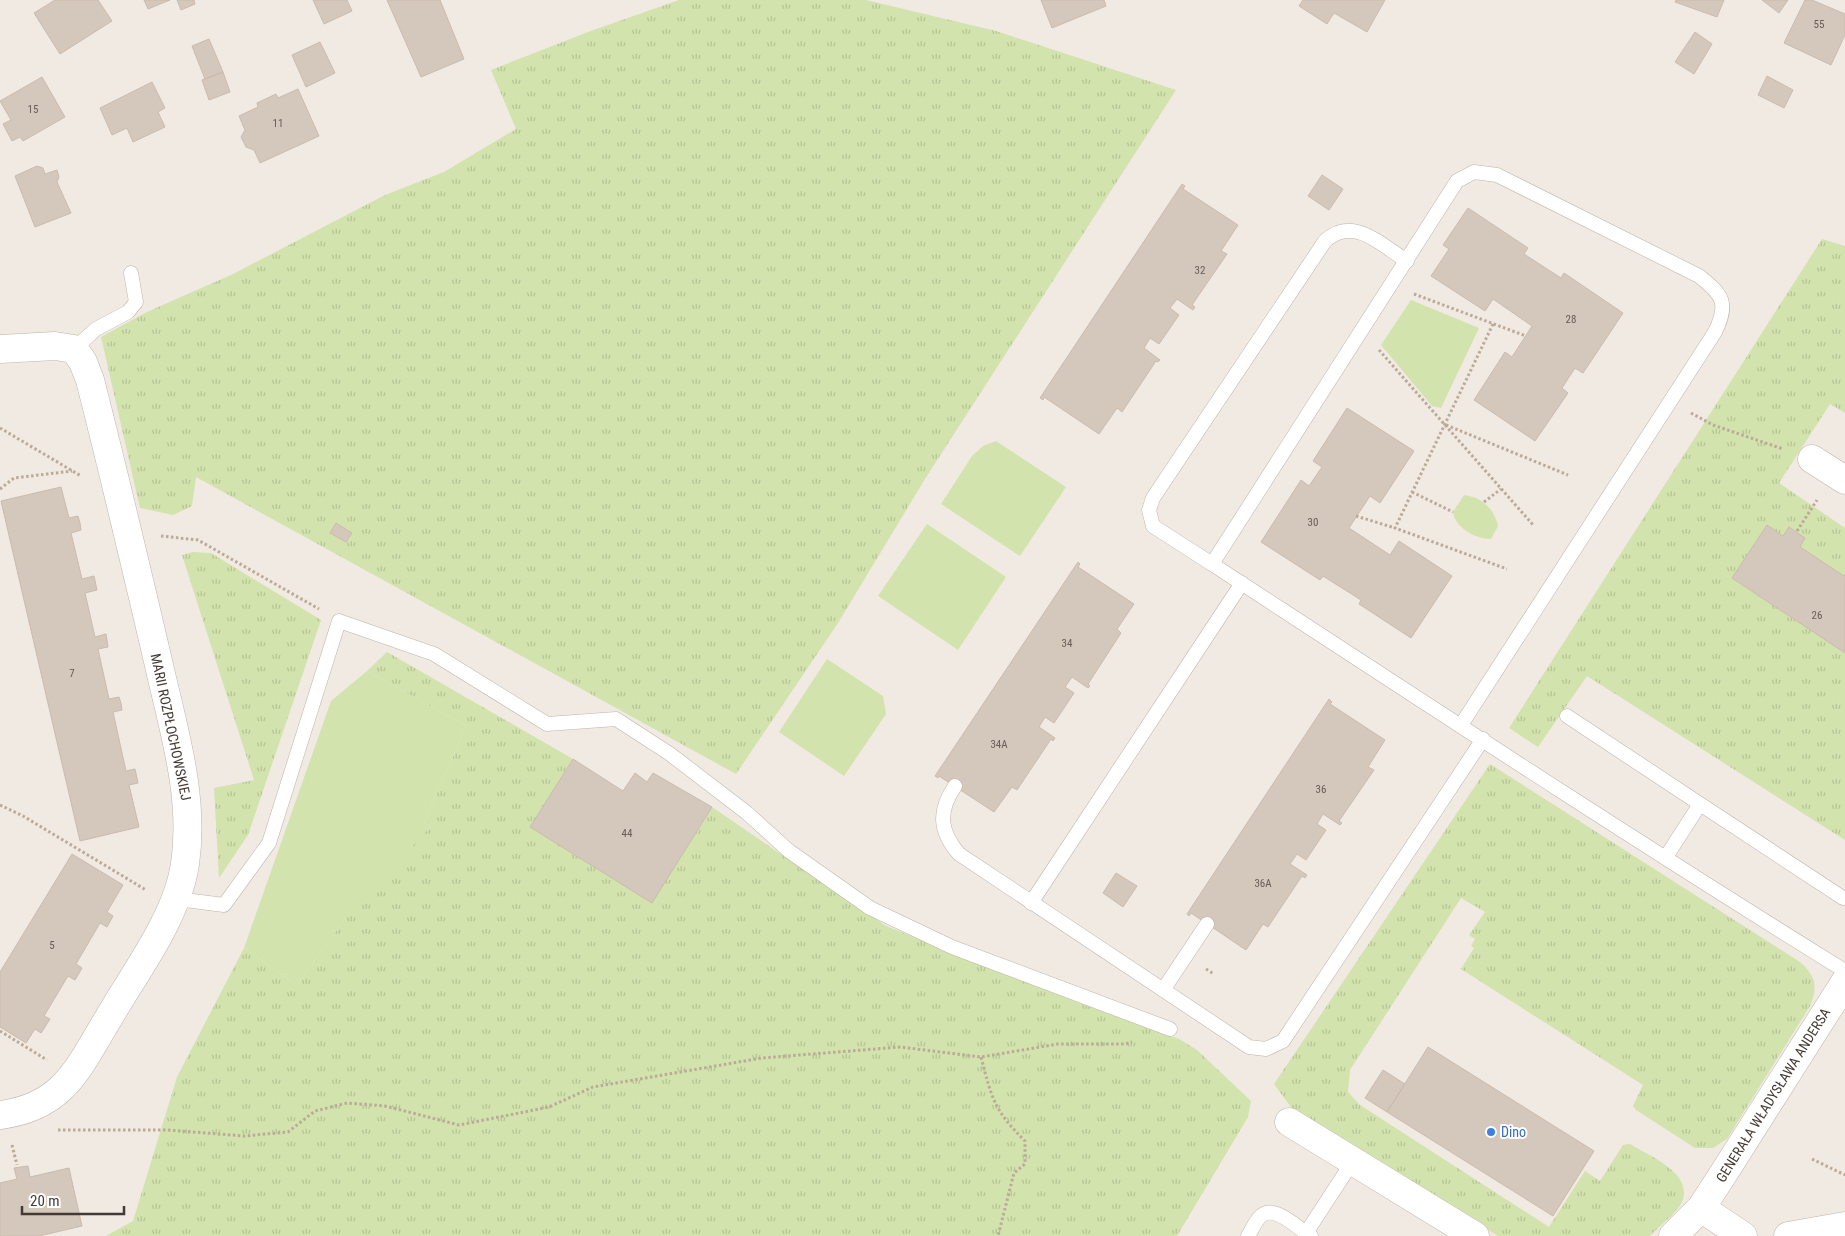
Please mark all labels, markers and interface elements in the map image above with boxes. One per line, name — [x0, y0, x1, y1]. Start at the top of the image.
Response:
house number: 55 — [1814, 18, 1824, 31]
house number: 15 — [28, 103, 38, 116]
house number: 11 — [273, 117, 283, 130]
house number: 32 — [1195, 264, 1205, 277]
house number: 28 — [1566, 313, 1576, 326]
house number: 30 — [1308, 516, 1318, 529]
house number: 26 — [1812, 609, 1822, 622]
house number: 34 — [1062, 637, 1073, 650]
street label: MARII ROZPŁOCHOWSKIEJ — [148, 652, 194, 802]
house number: 7 — [69, 667, 75, 680]
house number: 34A — [990, 738, 1008, 751]
house number: 36 — [1316, 783, 1326, 796]
house number: 44 — [622, 827, 633, 840]
house number: 36A — [1254, 877, 1272, 890]
house number: 5 — [49, 939, 55, 952]
street label: GENERAŁA WŁADYSŁAWA ANDERSA — [1713, 1005, 1833, 1185]
place label: Dino — [1501, 1124, 1526, 1140]
marker: Dino — [1485, 1126, 1497, 1138]
scale bar — [22, 1184, 125, 1216]
text: 20 m — [30, 1192, 60, 1210]

